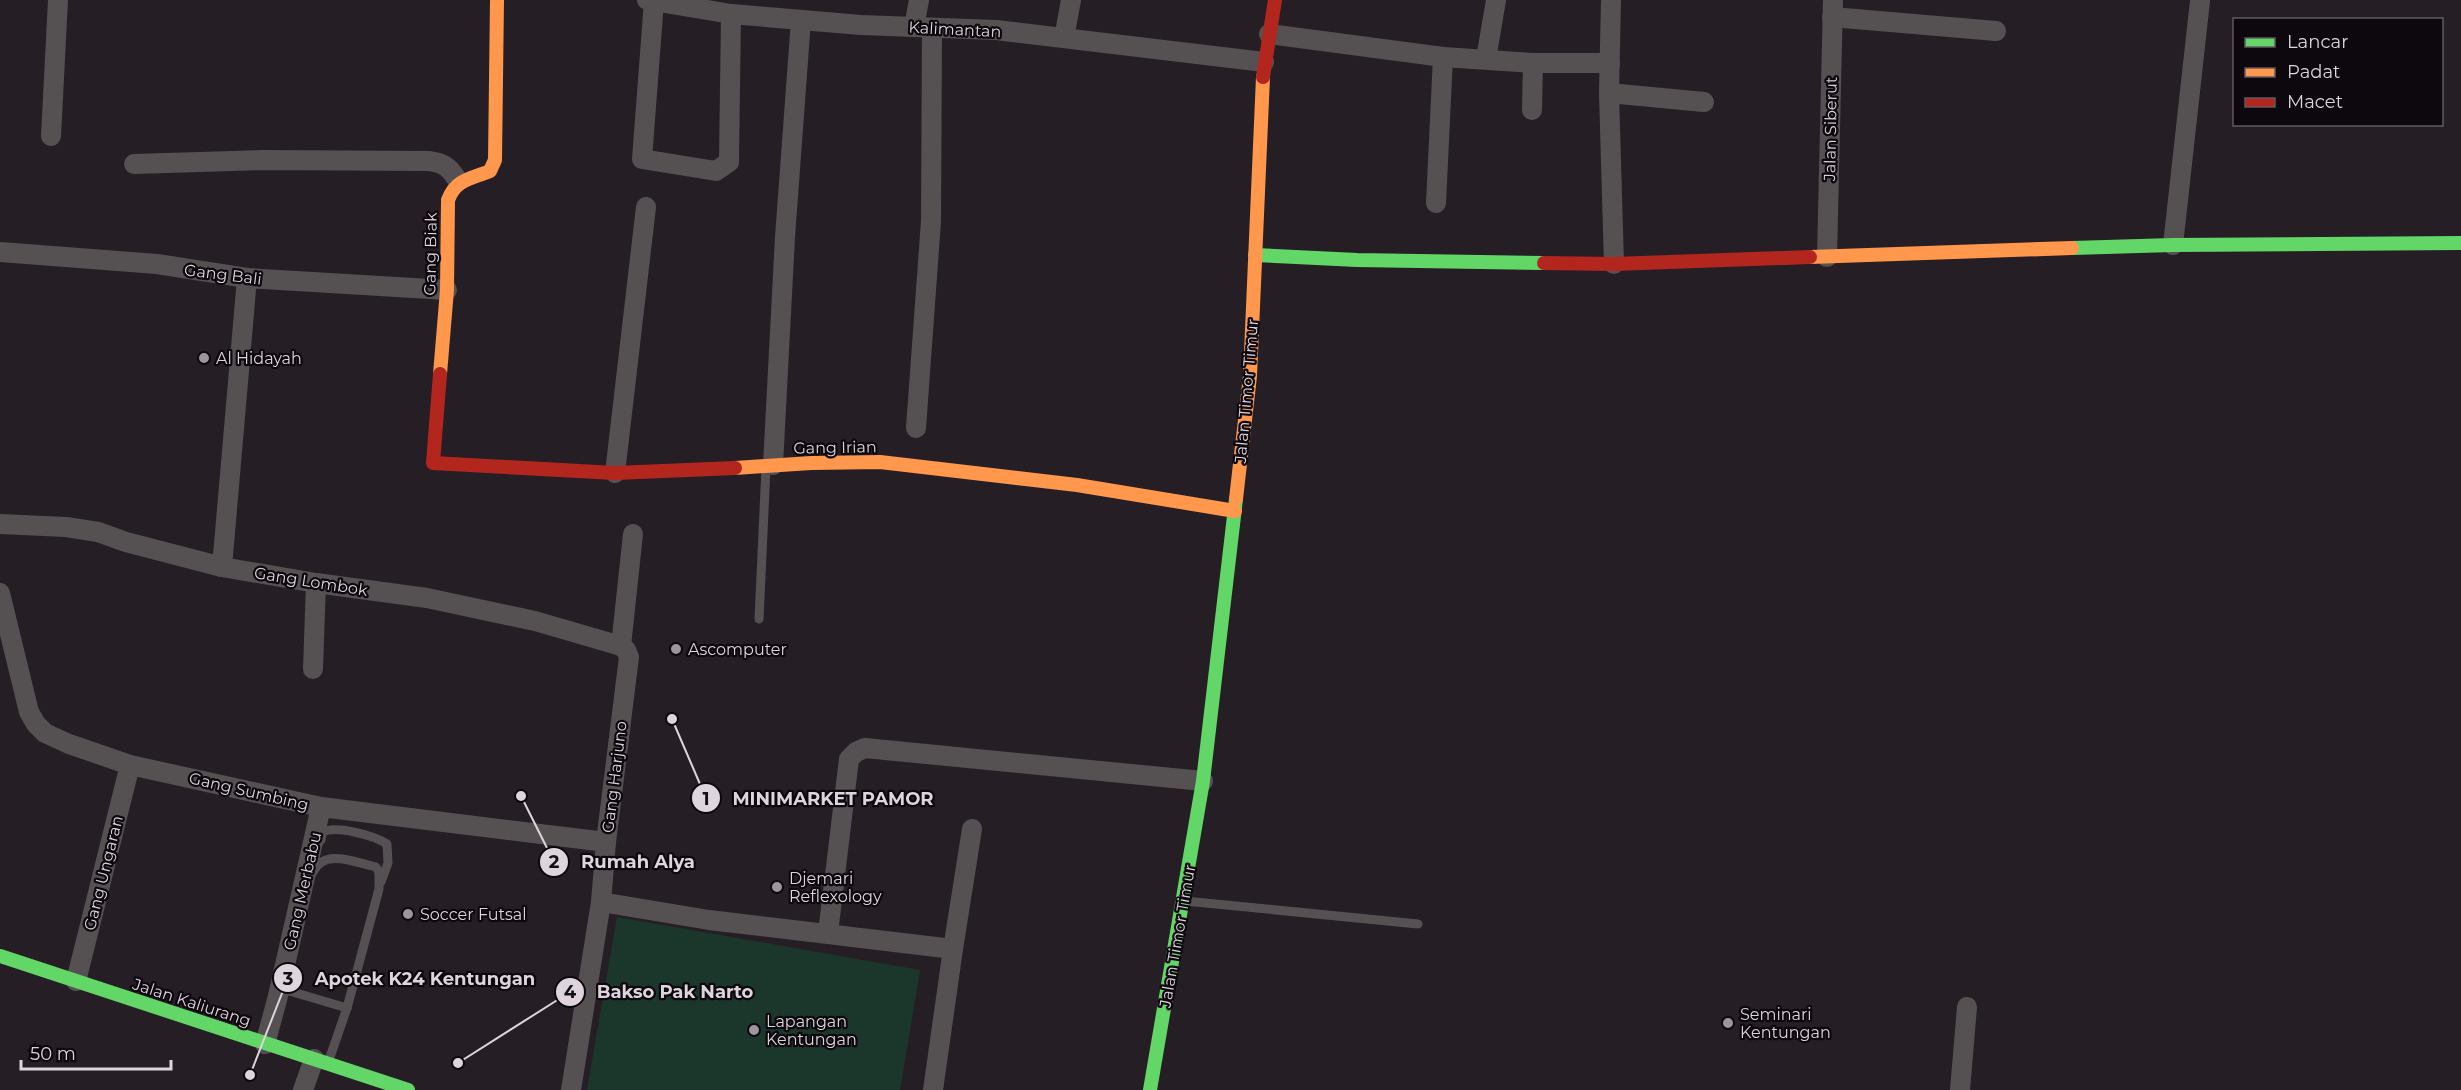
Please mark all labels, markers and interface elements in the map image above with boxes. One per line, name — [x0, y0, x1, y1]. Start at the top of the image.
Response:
street label: Kalimantan — [908, 18, 1002, 41]
legend — [2233, 18, 2443, 126]
text: Lancar — [2287, 31, 2348, 53]
text: Padat — [2287, 61, 2340, 83]
street label: Jalan Siberut — [1820, 76, 1841, 182]
text: Macet — [2287, 91, 2343, 113]
street label: Gang Biak — [420, 212, 441, 296]
street label: Gang Bali — [183, 260, 263, 289]
street label: Jalan Timor Timur — [1231, 318, 1262, 465]
place label: Al Hidayah — [216, 349, 302, 368]
marker: Al Hidayah — [197, 351, 211, 365]
street label: Gang Irian — [793, 437, 877, 458]
street label: Gang Lombok — [253, 563, 369, 600]
place label: Ascomputer — [688, 640, 787, 659]
marker: Ascomputer — [669, 642, 683, 656]
street label: Gang Harjuno — [598, 720, 631, 834]
street label: Gang Sumbing — [187, 768, 311, 814]
callout: MINIMARKET PAMOR — [691, 780, 946, 816]
text: 1 — [702, 788, 710, 810]
text: MINIMARKET PAMOR — [732, 788, 934, 810]
street label: Gang Ungaran — [80, 814, 127, 933]
street label: Gang Merbabu — [280, 830, 325, 952]
callout: Rumah Alya — [539, 844, 707, 880]
text: 2 — [549, 851, 560, 873]
text: Rumah Alya — [581, 851, 695, 873]
street label: Jalan Timor Timur — [1155, 863, 1199, 1010]
place label: Djemari Reflexology — [789, 869, 882, 906]
marker: Djemari Reflexology — [770, 880, 784, 894]
place label: Soccer Futsal — [420, 905, 527, 924]
marker: Soccer Futsal — [401, 907, 415, 921]
callout: Apotek K24 Kentungan — [273, 960, 548, 996]
text: 3 — [282, 968, 294, 990]
text: Apotek K24 Kentungan — [314, 968, 535, 990]
street label: Jalan Kaliurang — [129, 974, 253, 1031]
callout: Bakso Pak Narto — [555, 974, 765, 1010]
text: 4 — [564, 981, 577, 1003]
text: Bakso Pak Narto — [597, 981, 754, 1003]
place label: Seminari Kentungan — [1740, 1005, 1831, 1042]
place label: Lapangan Kentungan — [766, 1012, 857, 1049]
marker: Seminari Kentungan — [1721, 1016, 1735, 1030]
marker: Lapangan Kentungan — [747, 1023, 761, 1037]
scale bar — [21, 1033, 171, 1071]
text: 50 m — [30, 1043, 76, 1065]

